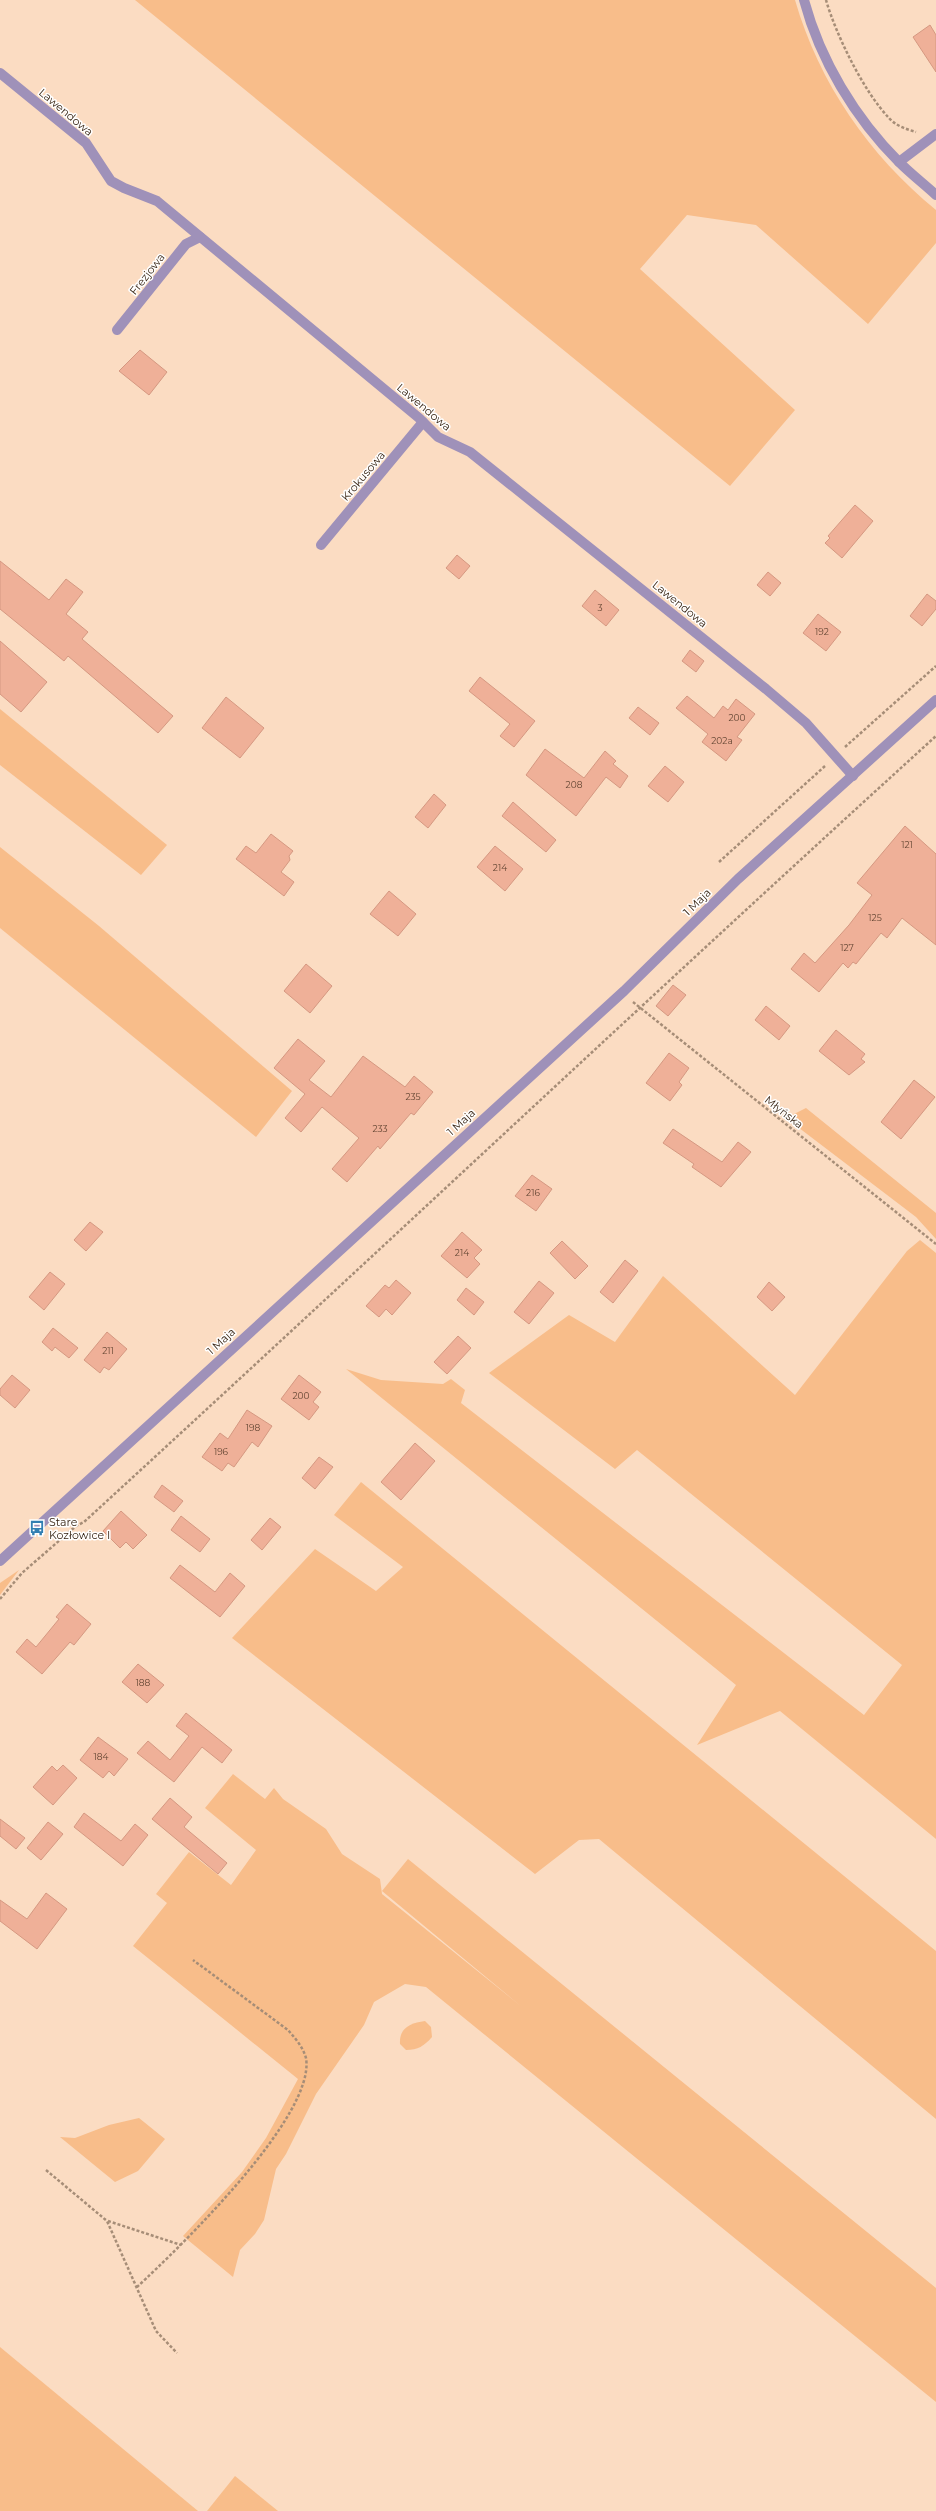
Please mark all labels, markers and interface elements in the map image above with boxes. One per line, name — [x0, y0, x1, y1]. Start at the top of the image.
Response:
street label: Lawendowa — [36, 85, 96, 139]
street label: Frezjowa — [126, 250, 168, 298]
street label: Lawendowa — [394, 380, 454, 434]
street label: Krokusowa — [338, 448, 388, 504]
street label: Lawendowa — [650, 578, 710, 630]
house number: 3 — [597, 602, 603, 613]
house number: 192 — [815, 626, 829, 637]
house number: 200 — [728, 712, 746, 723]
house number: 202a — [711, 735, 733, 746]
house number: 208 — [566, 779, 583, 790]
house number: 121 — [901, 839, 913, 850]
house number: 214 — [493, 862, 507, 873]
street label: 1 Maja — [680, 885, 714, 919]
house number: 125 — [868, 912, 882, 923]
house number: 127 — [840, 942, 854, 953]
house number: 235 — [405, 1091, 421, 1102]
street label: Młyńska — [762, 1093, 806, 1131]
street label: 1 Maja — [444, 1106, 478, 1138]
house number: 233 — [372, 1123, 388, 1134]
house number: 216 — [526, 1187, 540, 1198]
house number: 214 — [455, 1247, 469, 1258]
street label: 1 Maja — [204, 1325, 238, 1357]
house number: 211 — [102, 1345, 114, 1356]
house number: 200 — [292, 1390, 310, 1401]
house number: 198 — [246, 1422, 260, 1433]
house number: 196 — [214, 1446, 229, 1457]
place label: Stare Kozłowice I — [49, 1515, 110, 1542]
bus stop icon: Stare Kozłowice I — [28, 1519, 46, 1537]
house number: 188 — [136, 1677, 151, 1688]
house number: 184 — [94, 1751, 109, 1762]

